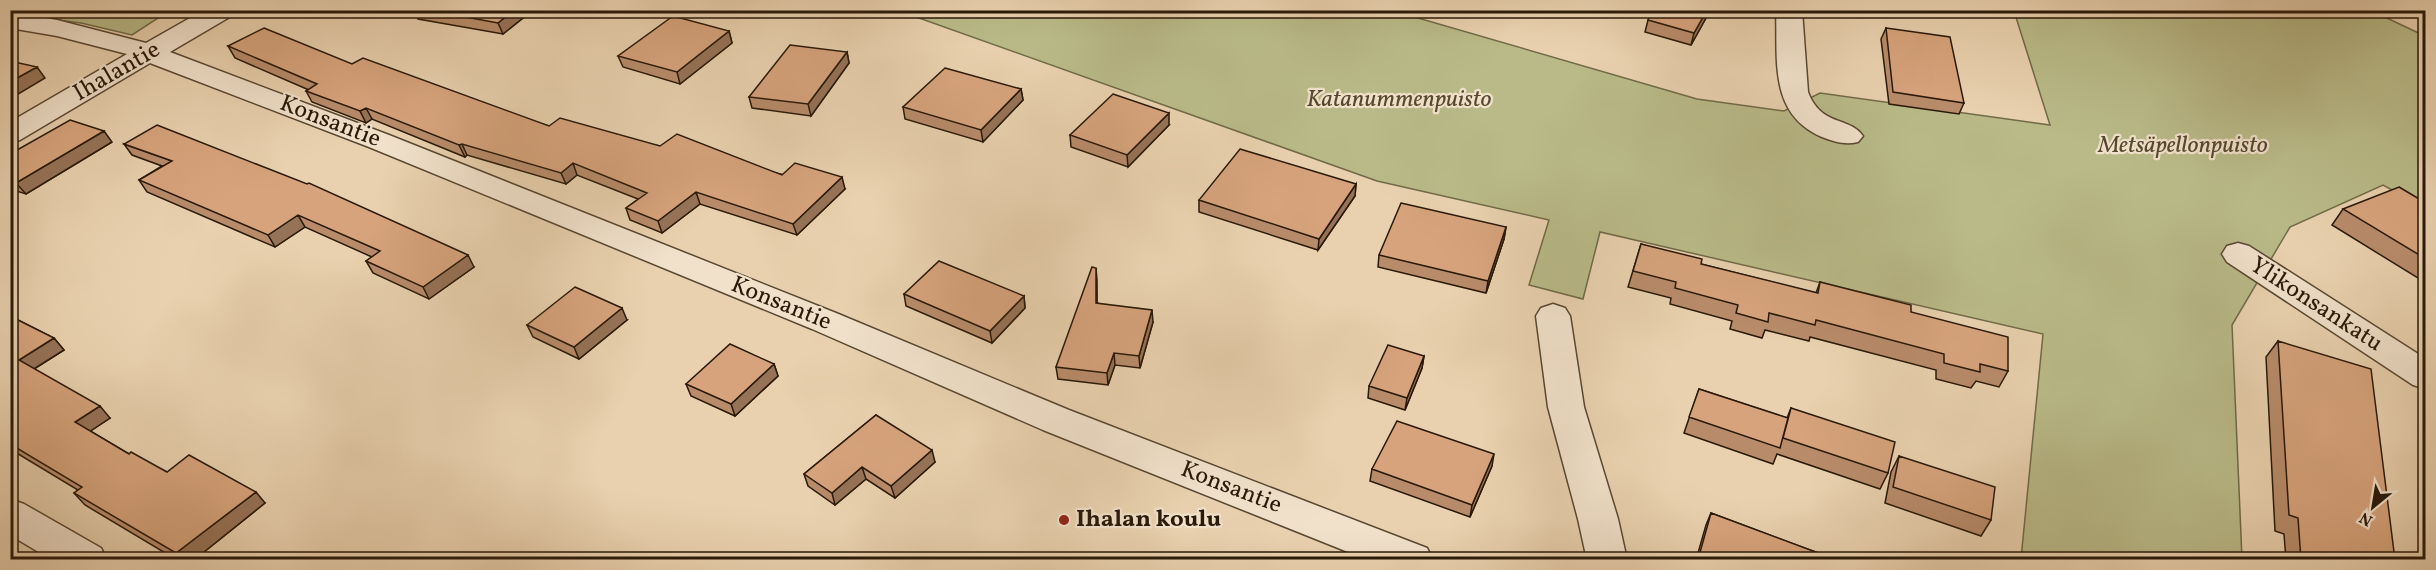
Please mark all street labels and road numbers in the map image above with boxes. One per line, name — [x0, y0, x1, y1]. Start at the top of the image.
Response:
street label: Ihalantie — [67, 33, 167, 111]
street label: Konsantie — [274, 87, 386, 157]
street label: Ylikonsankatu — [2243, 249, 2389, 361]
street label: Konsantie — [725, 268, 837, 340]
street label: Konsantie — [1175, 453, 1287, 523]

